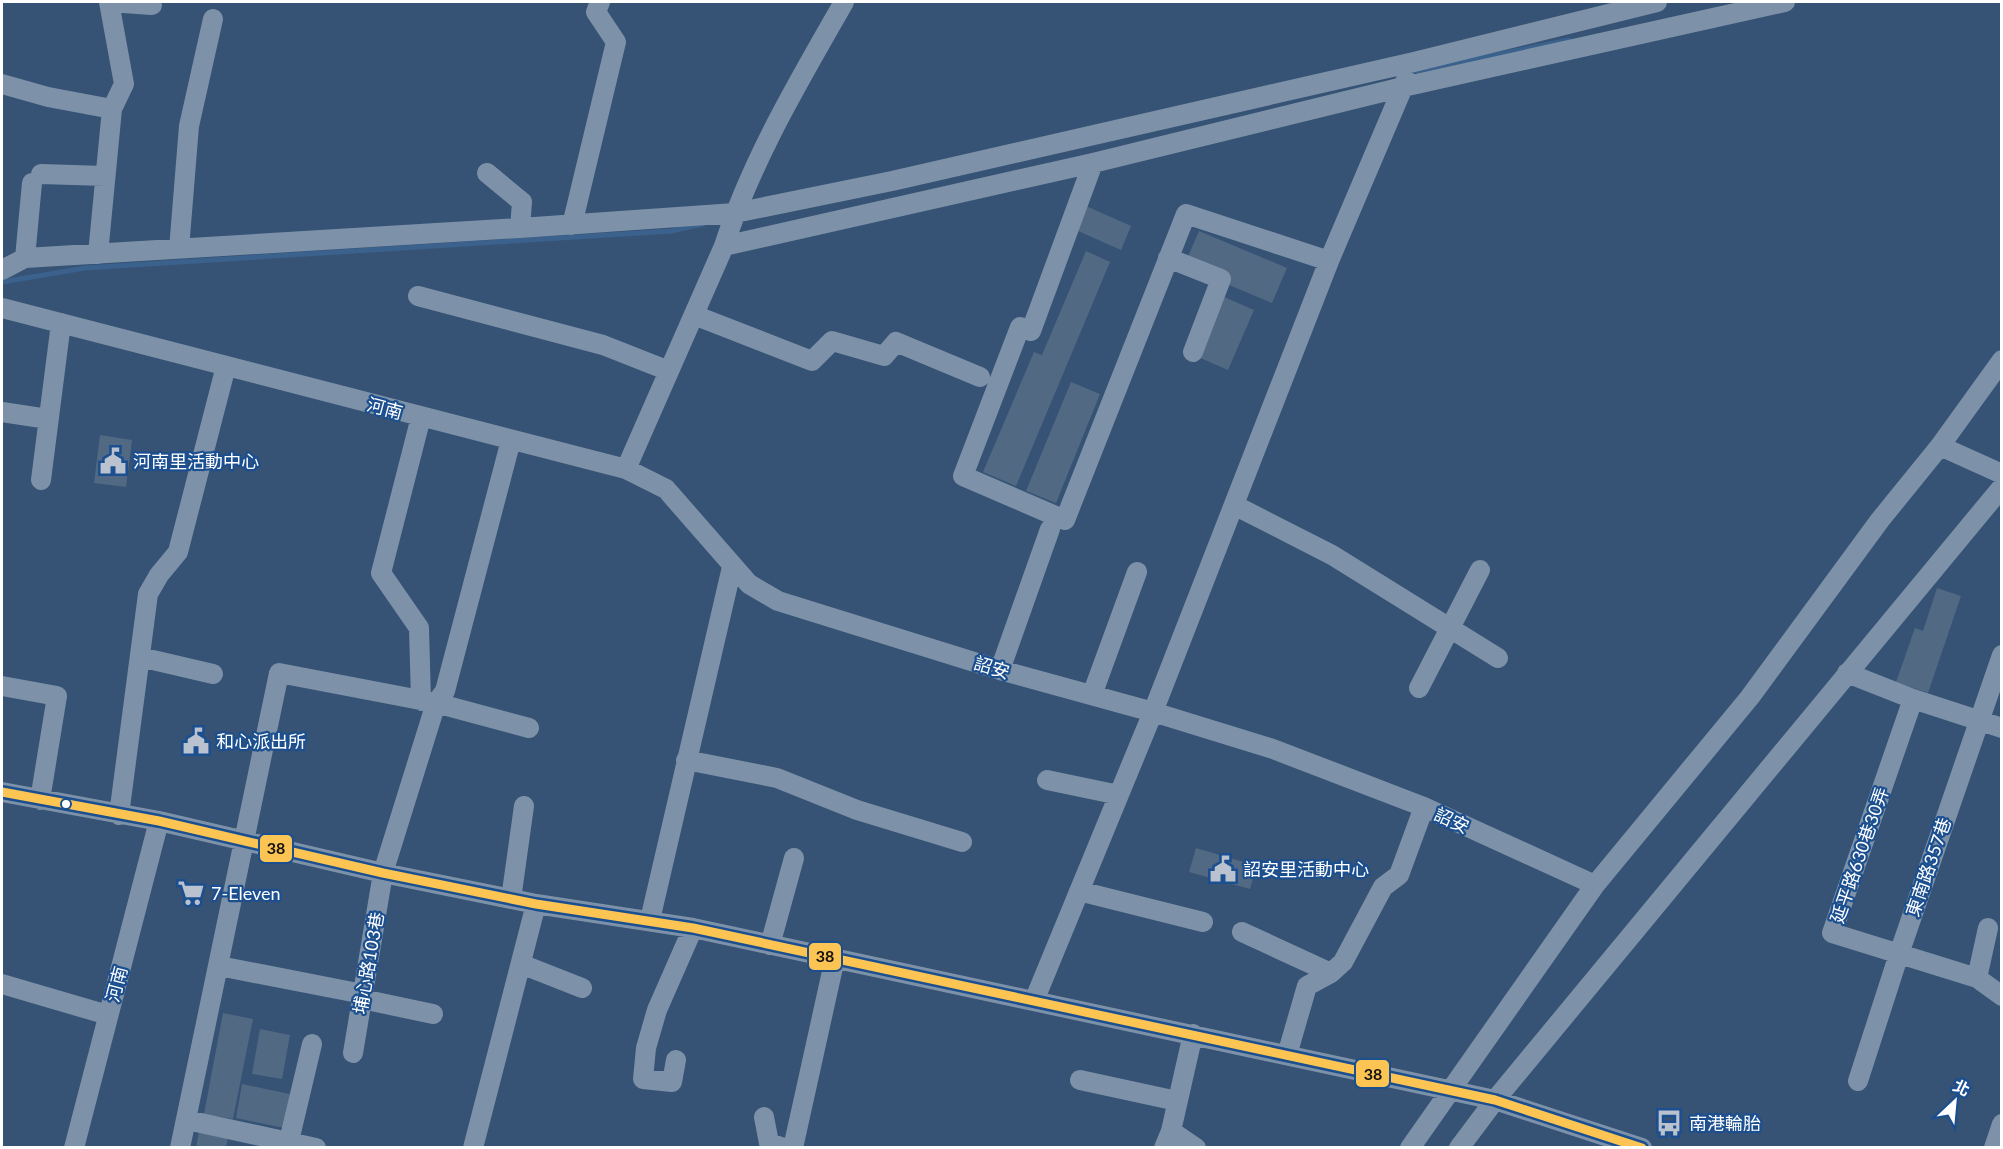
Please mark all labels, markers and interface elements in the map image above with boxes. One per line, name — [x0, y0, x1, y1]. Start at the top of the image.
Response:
street label: 河南 — [365, 393, 405, 423]
public building icon: 河南里活動中心 — [98, 446, 128, 476]
place label: 河南里活動中心 — [133, 450, 259, 472]
street label: 詔安 — [972, 651, 1012, 683]
public building icon: 和心派出所 — [181, 726, 211, 756]
place label: 和心派出所 — [216, 730, 306, 752]
street label: 延平路630巷30弄 — [1825, 784, 1893, 926]
unlabelled marker — [60, 798, 72, 810]
street label: 詔安 — [1431, 802, 1473, 838]
street label: 東南路357巷 — [1901, 815, 1955, 919]
line badge: 38 — [259, 834, 293, 863]
text: 38 — [267, 838, 285, 857]
public building icon: 詔安里活動中心 — [1208, 854, 1238, 884]
place label: 詔安里活動中心 — [1243, 858, 1369, 880]
supermarket icon: 7-Eleven — [176, 878, 206, 908]
place label: 7-Eleven — [211, 882, 281, 904]
street label: 埔心路103巷 — [348, 910, 388, 1016]
line badge: 38 — [808, 942, 842, 971]
text: 38 — [816, 946, 834, 965]
street label: 河南 — [101, 964, 131, 1004]
line badge: 38 — [1355, 1059, 1390, 1088]
text: 38 — [1364, 1064, 1382, 1083]
north arrow — [1925, 1071, 1985, 1131]
text: 北 — [1950, 1075, 1973, 1099]
bus stop icon: 南港輪胎 — [1654, 1108, 1684, 1138]
place label: 南港輪胎 — [1689, 1112, 1761, 1134]

